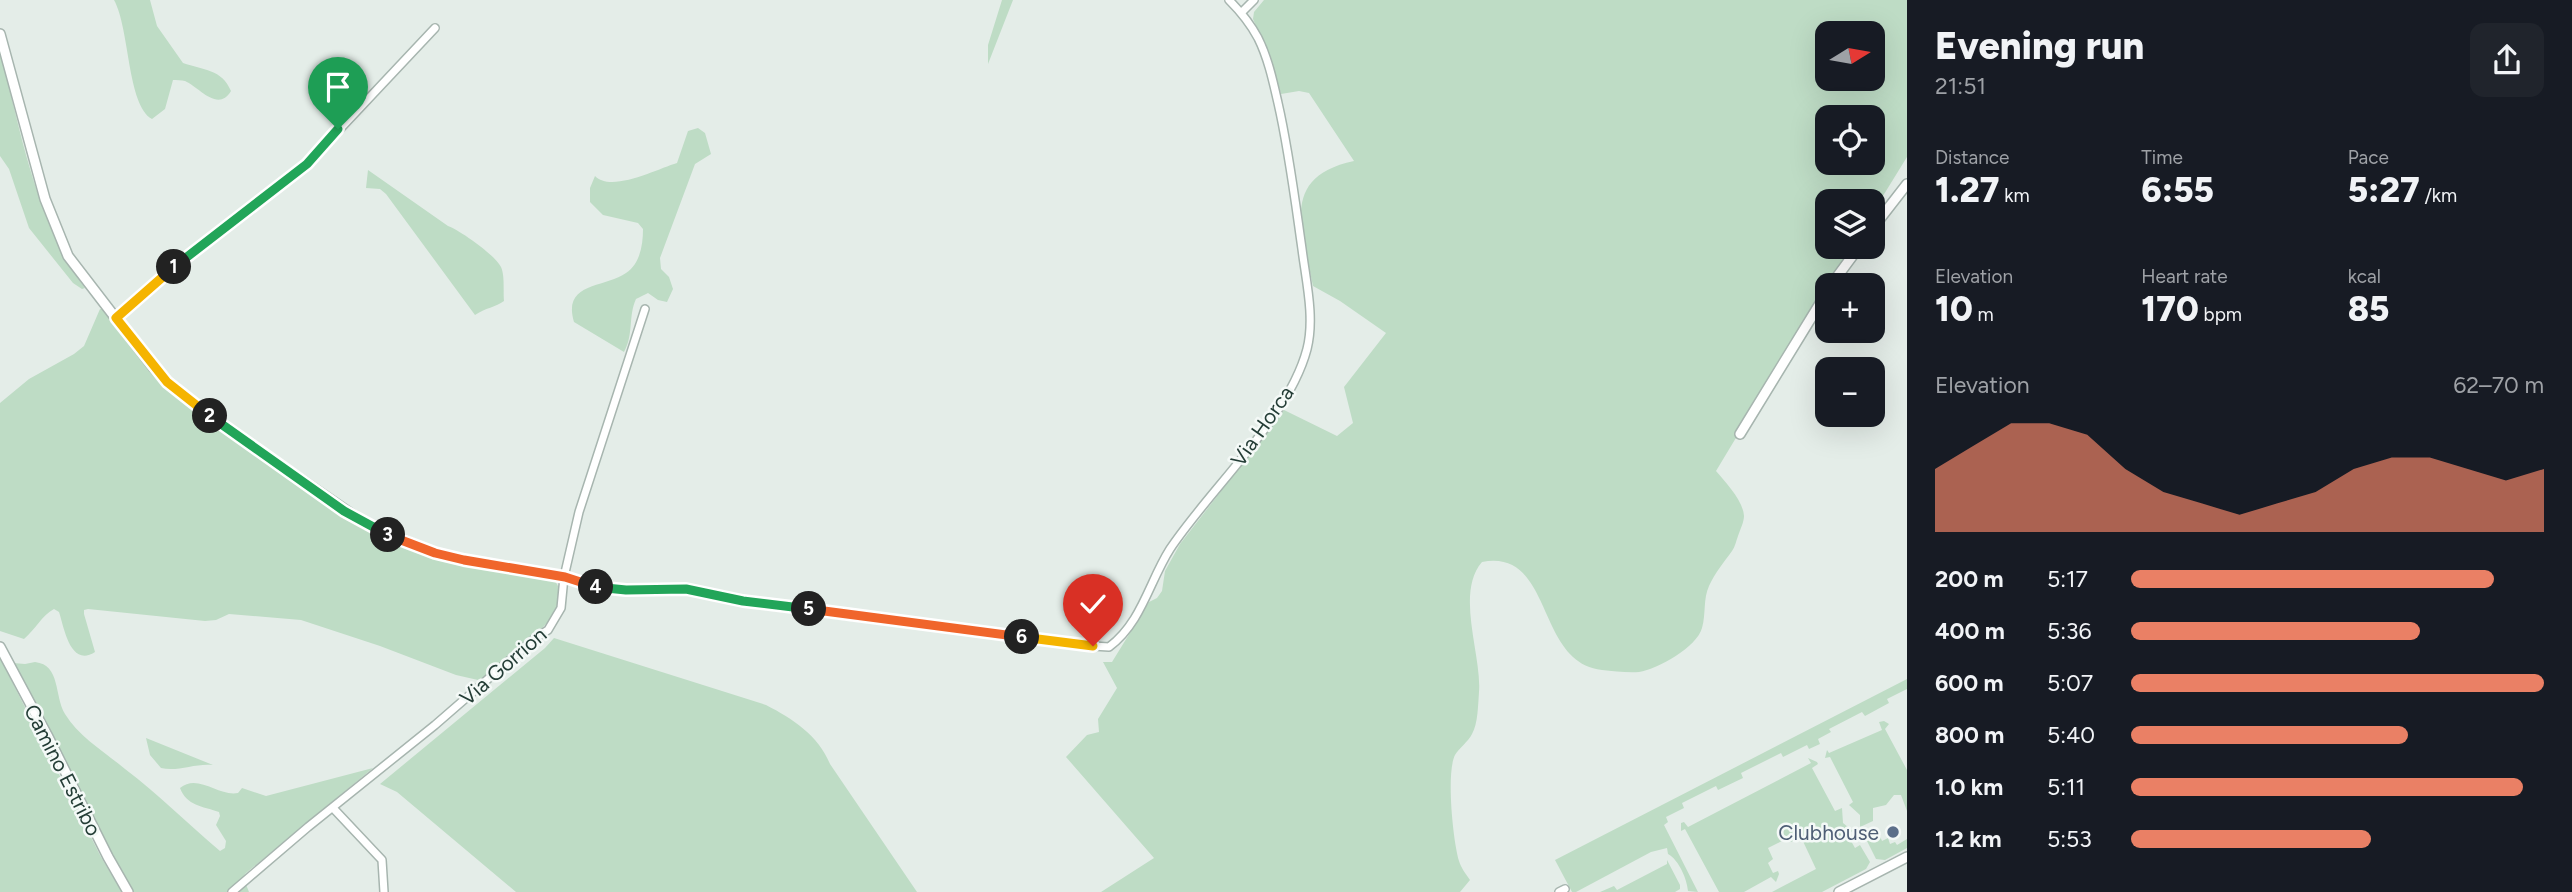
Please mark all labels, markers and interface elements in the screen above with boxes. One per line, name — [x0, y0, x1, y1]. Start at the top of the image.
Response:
north arrow — [1815, 21, 1885, 91]
map controls — [1815, 21, 1885, 427]
text: Evening run — [1935, 23, 2144, 69]
button: share — [2470, 23, 2544, 97]
pin — [308, 57, 368, 129]
icon: arrive — [319, 68, 357, 106]
text: 21:51 — [1935, 72, 1986, 100]
button: locate — [1815, 105, 1885, 175]
text: Distance — [1935, 146, 2009, 169]
text: Time — [2141, 146, 2183, 169]
text: Pace — [2348, 146, 2389, 169]
text: 1.27 — [1935, 169, 2000, 211]
text: 6:55 — [2141, 169, 2214, 211]
text: 5:27 — [2348, 169, 2420, 211]
text: km — [2000, 184, 2030, 207]
text: /km — [2420, 184, 2457, 207]
button: layers — [1815, 189, 1885, 259]
pin: 1 — [156, 250, 192, 284]
text: 1 — [169, 255, 178, 278]
text: Elevation — [1935, 265, 2013, 288]
text: Heart rate — [2141, 265, 2228, 288]
text: kcal — [2348, 265, 2381, 288]
button: + — [1815, 273, 1885, 343]
text: 10 — [1935, 288, 1973, 330]
text: 170 — [2141, 288, 2199, 330]
text: 85 — [2348, 288, 2389, 330]
text: m — [1973, 303, 1994, 326]
text: bpm — [2199, 303, 2242, 326]
button: − — [1815, 357, 1885, 427]
text: Elevation — [1935, 371, 2030, 399]
text: 62–70 m — [2453, 371, 2544, 399]
street label: Via Horca — [1225, 381, 1299, 471]
pin: 2 — [192, 398, 228, 434]
text: 2 — [204, 404, 215, 427]
pin: 3 — [370, 518, 406, 552]
text: 3 — [382, 523, 393, 546]
text: 200 m — [1935, 565, 2004, 593]
text: 5:17 — [2047, 565, 2088, 593]
pin: 4 — [578, 570, 614, 604]
pin — [1063, 574, 1123, 646]
text: 4 — [589, 575, 602, 598]
icon: check — [1074, 585, 1112, 623]
pin: 5 — [792, 592, 826, 626]
text: 5 — [803, 597, 814, 620]
text: 400 m — [1935, 617, 2005, 645]
text: 5:36 — [2047, 617, 2092, 645]
pin: 6 — [1004, 620, 1040, 654]
street label: Via Gorrion — [455, 622, 551, 710]
text: 6 — [1016, 625, 1027, 648]
text: 600 m — [1935, 669, 2004, 697]
text: 5:07 — [2047, 669, 2093, 697]
street label: Camino Estribo — [19, 700, 107, 840]
text: 800 m — [1935, 721, 2004, 749]
text: 5:40 — [2047, 721, 2095, 749]
text: 1.0 km — [1935, 773, 2003, 801]
text: 5:11 — [2047, 773, 2085, 801]
place label: Clubhouse — [1778, 820, 1879, 845]
marker: Clubhouse — [1885, 824, 1901, 840]
text: 1.2 km — [1935, 825, 2002, 853]
text: 5:53 — [2047, 825, 2092, 853]

